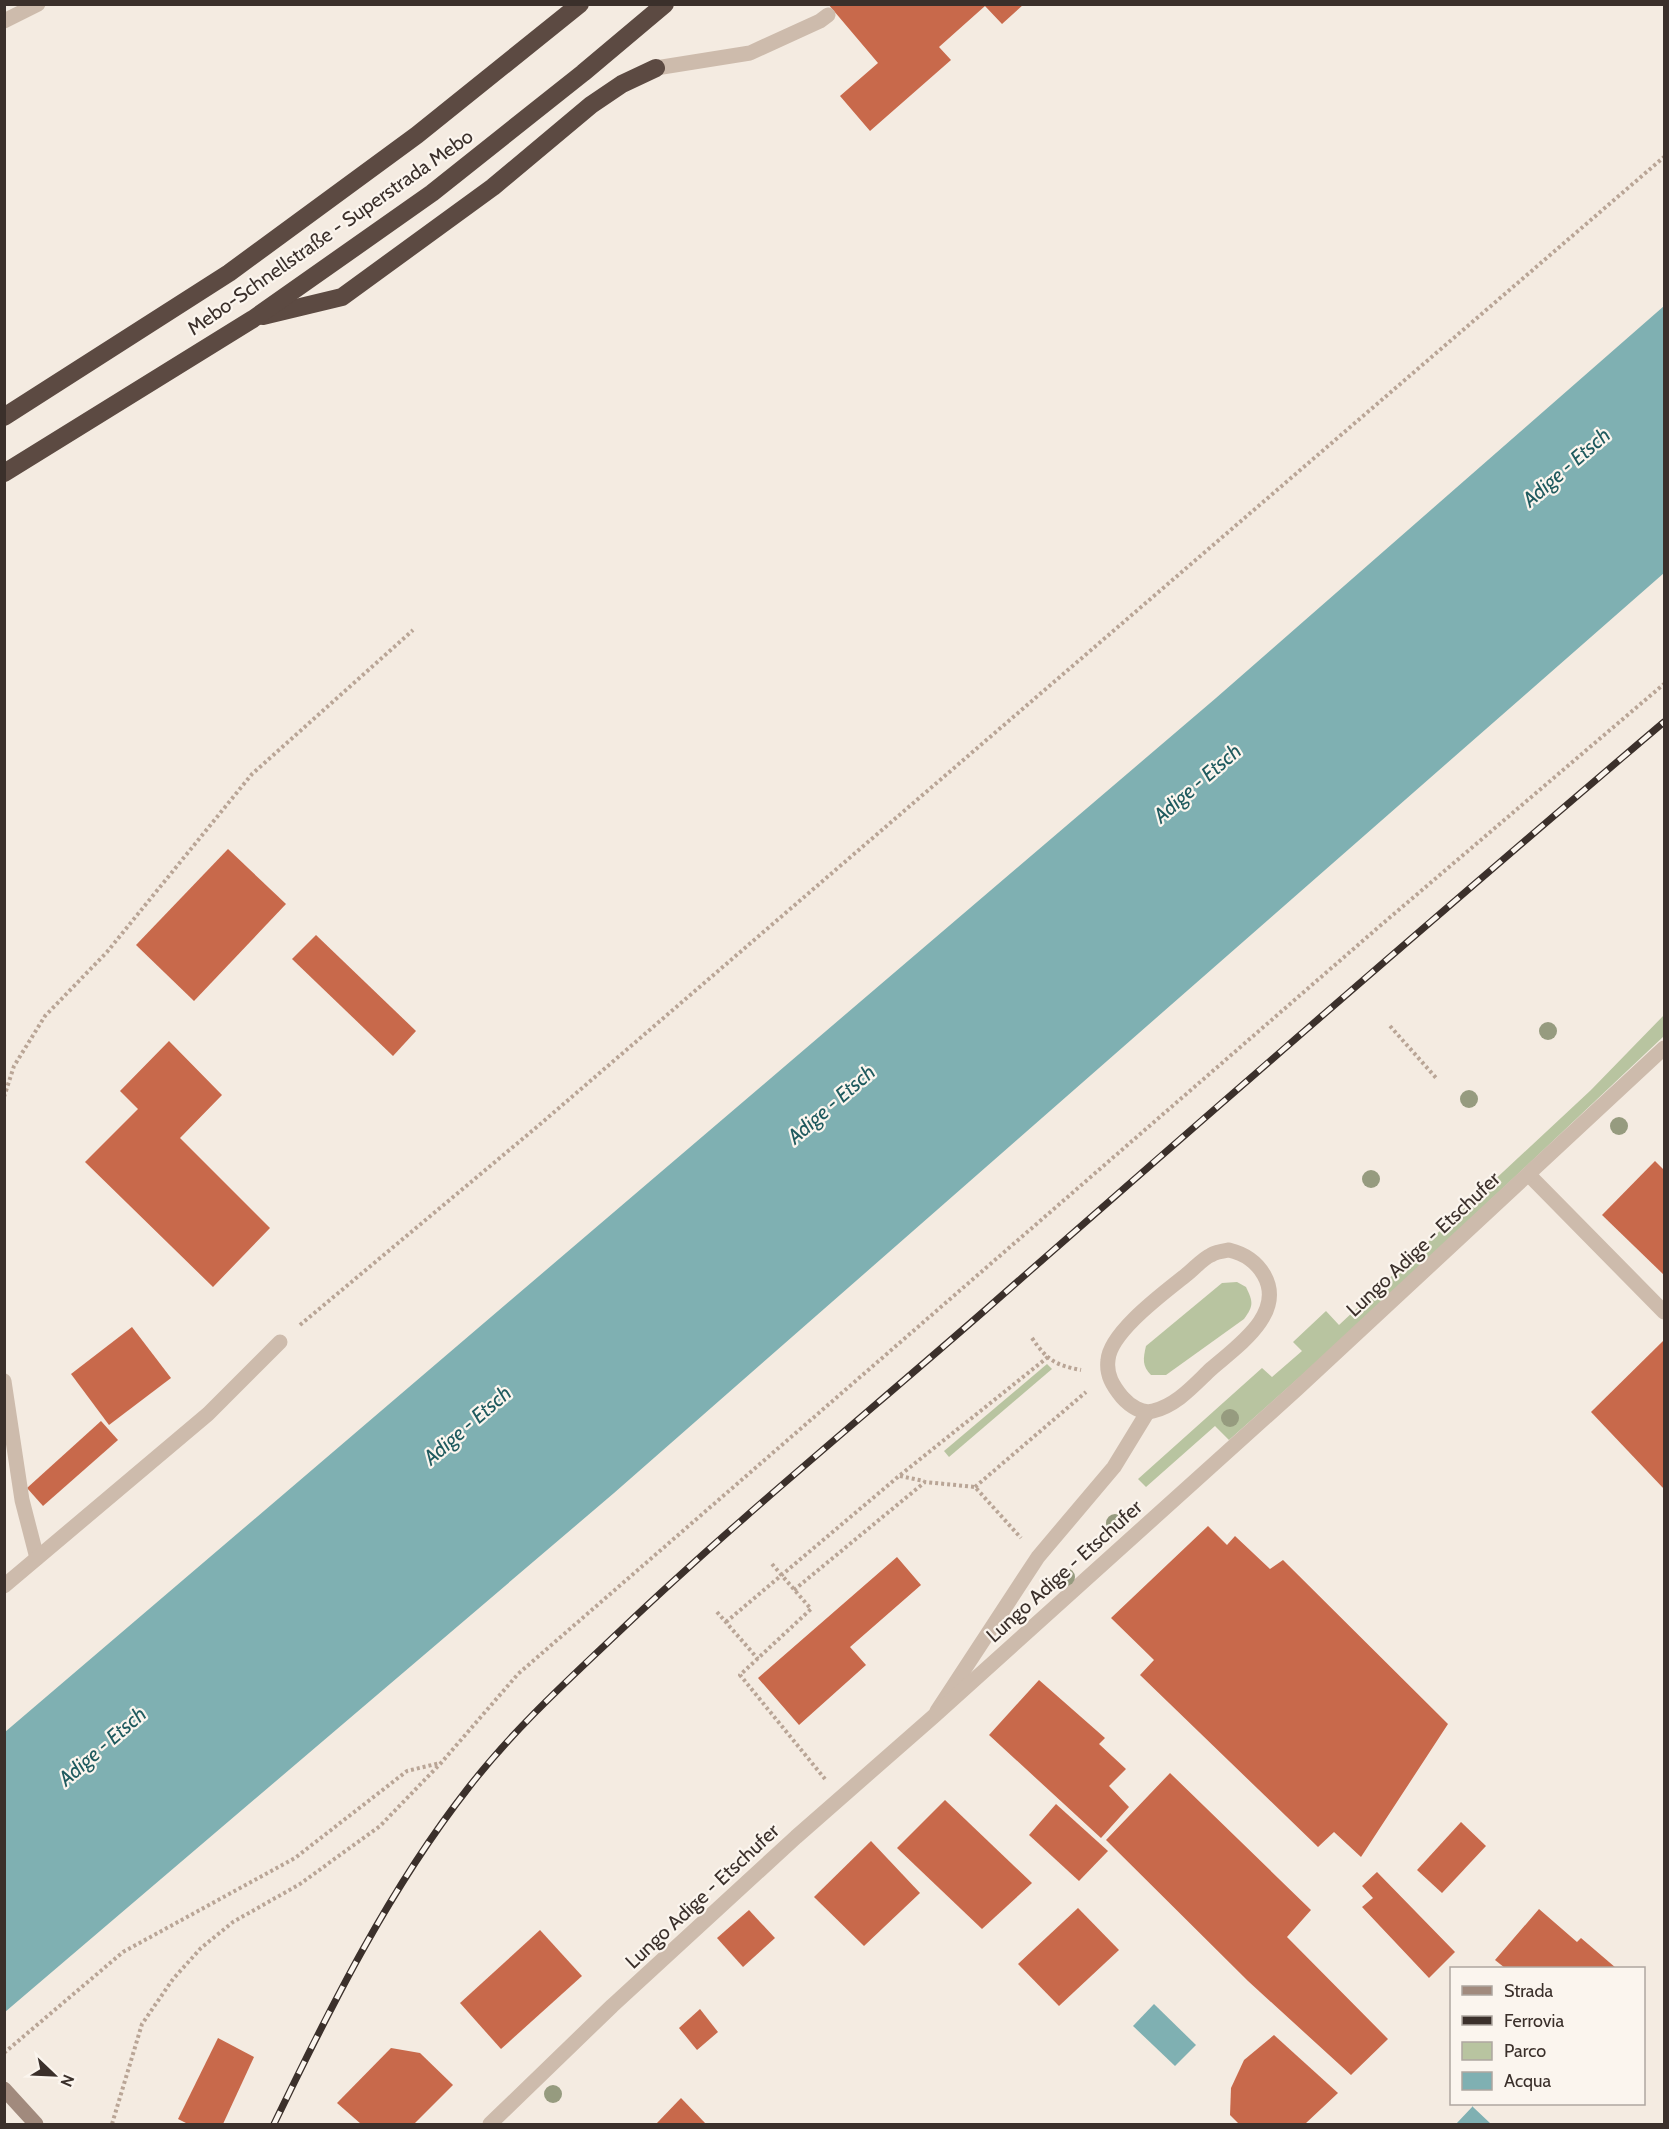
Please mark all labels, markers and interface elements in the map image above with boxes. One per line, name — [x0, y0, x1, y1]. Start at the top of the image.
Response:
street label: Mebo-Schnellstraße - Superstrada Mebo — [183, 124, 477, 340]
water label: Adige - Etsch — [1516, 422, 1615, 513]
water label: Adige - Etsch — [1147, 738, 1246, 829]
water label: Adige - Etsch — [781, 1059, 880, 1150]
street label: Lungo Adige - Etschufer — [1341, 1166, 1505, 1321]
water label: Adige - Etsch — [417, 1380, 516, 1471]
street label: Lungo Adige - Etschufer — [981, 1494, 1147, 1647]
water label: Adige - Etsch — [52, 1701, 151, 1792]
street label: Lungo Adige - Etschufer — [620, 1818, 784, 1973]
legend — [1450, 1967, 1645, 2105]
text: Strada — [1504, 1980, 1554, 2002]
text: Ferrovia — [1504, 2010, 1564, 2032]
text: Parco — [1504, 2040, 1546, 2062]
north arrow — [24, 2045, 84, 2105]
text: Acqua — [1504, 2070, 1551, 2092]
text: N — [56, 2072, 78, 2090]

